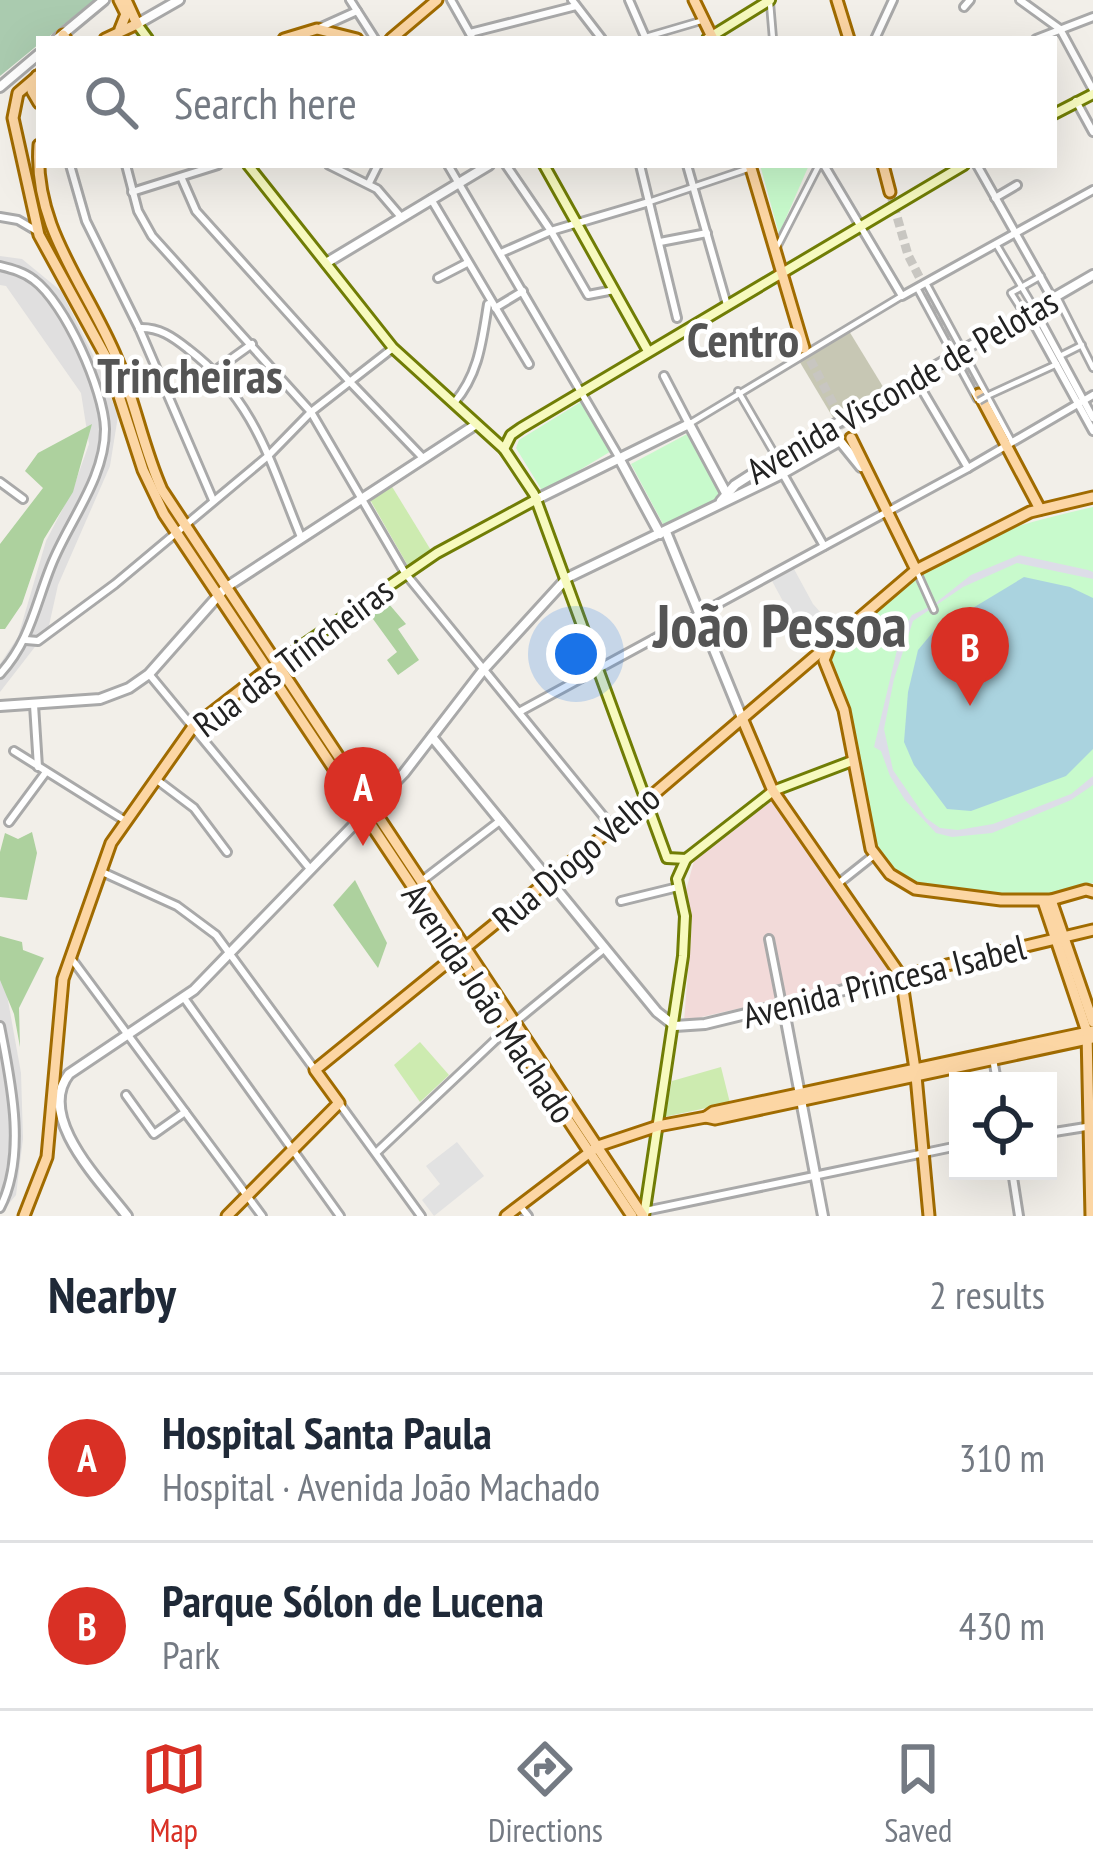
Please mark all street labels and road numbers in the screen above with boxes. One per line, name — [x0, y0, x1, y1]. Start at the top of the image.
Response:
street label: Avenida Visconde de Pelotas — [738, 277, 1066, 494]
street label: Rua das Trincheiras — [183, 566, 402, 747]
street label: Rua Diogo Velho — [482, 774, 669, 941]
street label: Avenida João Machado — [392, 874, 587, 1132]
street label: Avenida Princesa Isabel — [738, 923, 1031, 1038]

